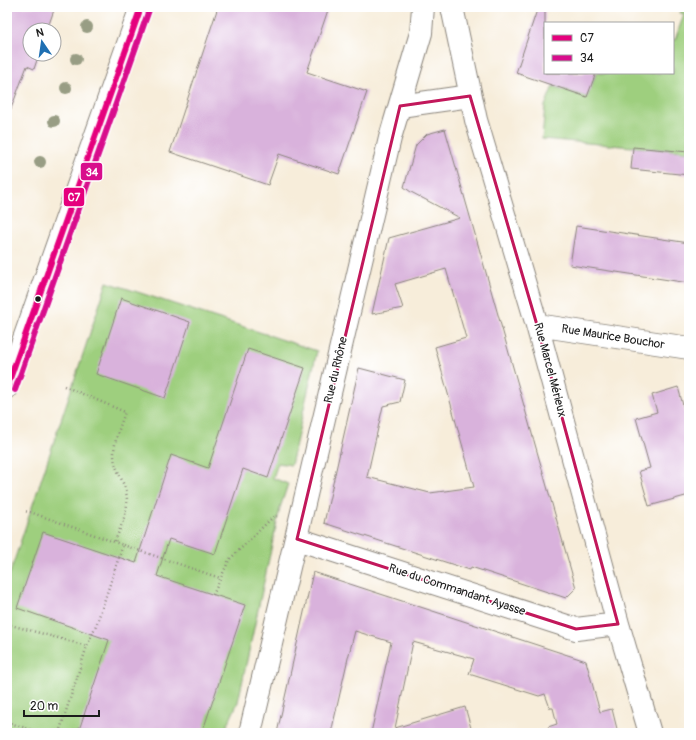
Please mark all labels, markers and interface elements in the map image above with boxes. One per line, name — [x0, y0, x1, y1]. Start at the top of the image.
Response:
north arrow — [22, 22, 62, 62]
legend — [544, 22, 674, 74]
text: N — [35, 25, 45, 40]
text: C7 — [580, 31, 594, 46]
text: 34 — [580, 51, 594, 66]
line badge: 34 — [80, 162, 103, 181]
text: 34 — [86, 166, 99, 179]
line badge: C7 — [63, 187, 85, 207]
text: C7 — [68, 191, 80, 204]
unlabelled marker — [33, 294, 43, 304]
street label: Rue Marcel Mérieux — [530, 321, 570, 419]
street label: Rue Maurice Bouchor — [560, 321, 666, 353]
street label: Rue du Rhône — [321, 335, 351, 405]
street label: Rue du Commandant Ayasse — [387, 561, 527, 619]
scale bar — [24, 692, 99, 718]
text: 20 m — [30, 699, 59, 714]

